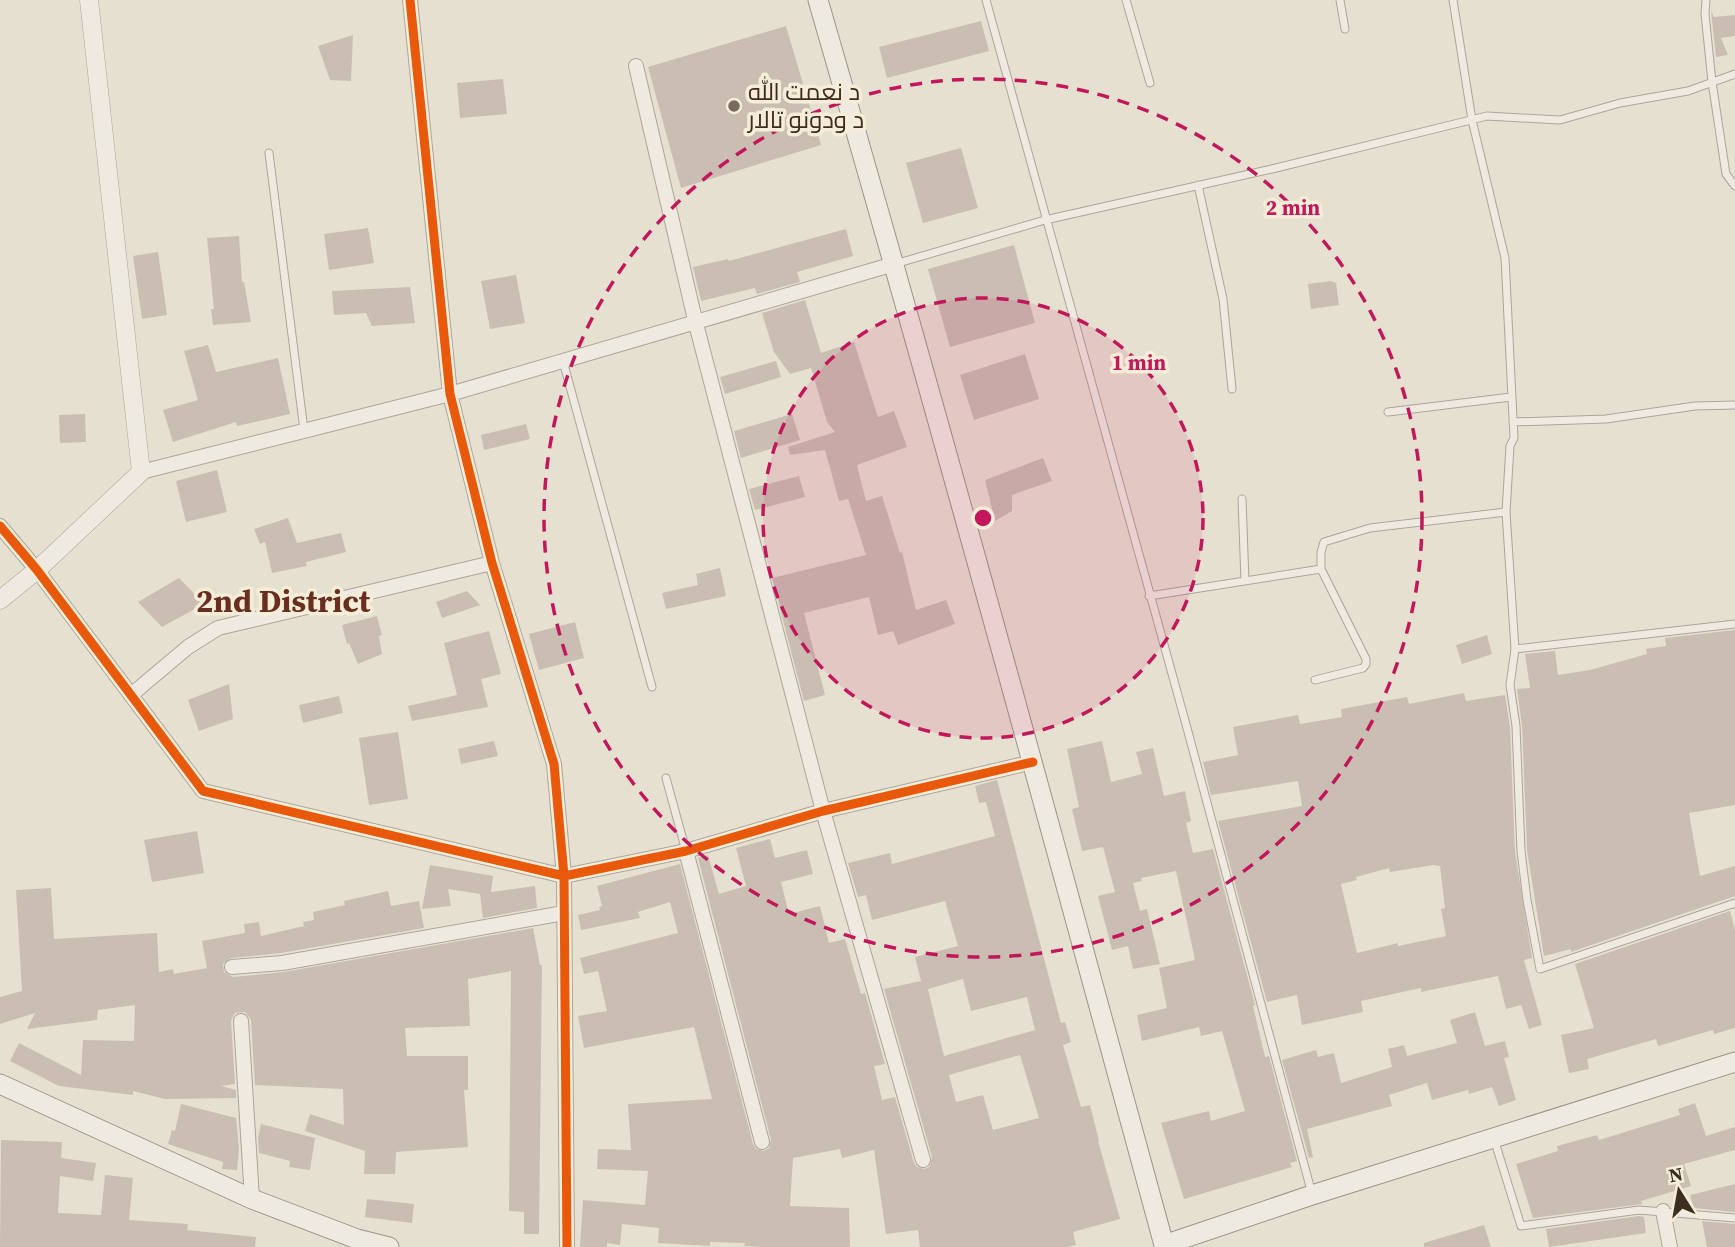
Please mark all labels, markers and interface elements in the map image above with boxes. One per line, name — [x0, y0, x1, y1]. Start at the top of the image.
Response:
place label: د نعمت الله د ودونو تالار — [746, 75, 864, 136]
marker: د نعمت الله د ودونو تالار — [726, 98, 742, 114]
text: 2 min — [1266, 193, 1320, 222]
text: 1 min — [1112, 348, 1166, 377]
centre of rings — [971, 506, 995, 530]
district label: 2nd District — [196, 579, 371, 623]
north arrow — [1644, 1156, 1714, 1226]
text: N — [1666, 1160, 1685, 1188]

